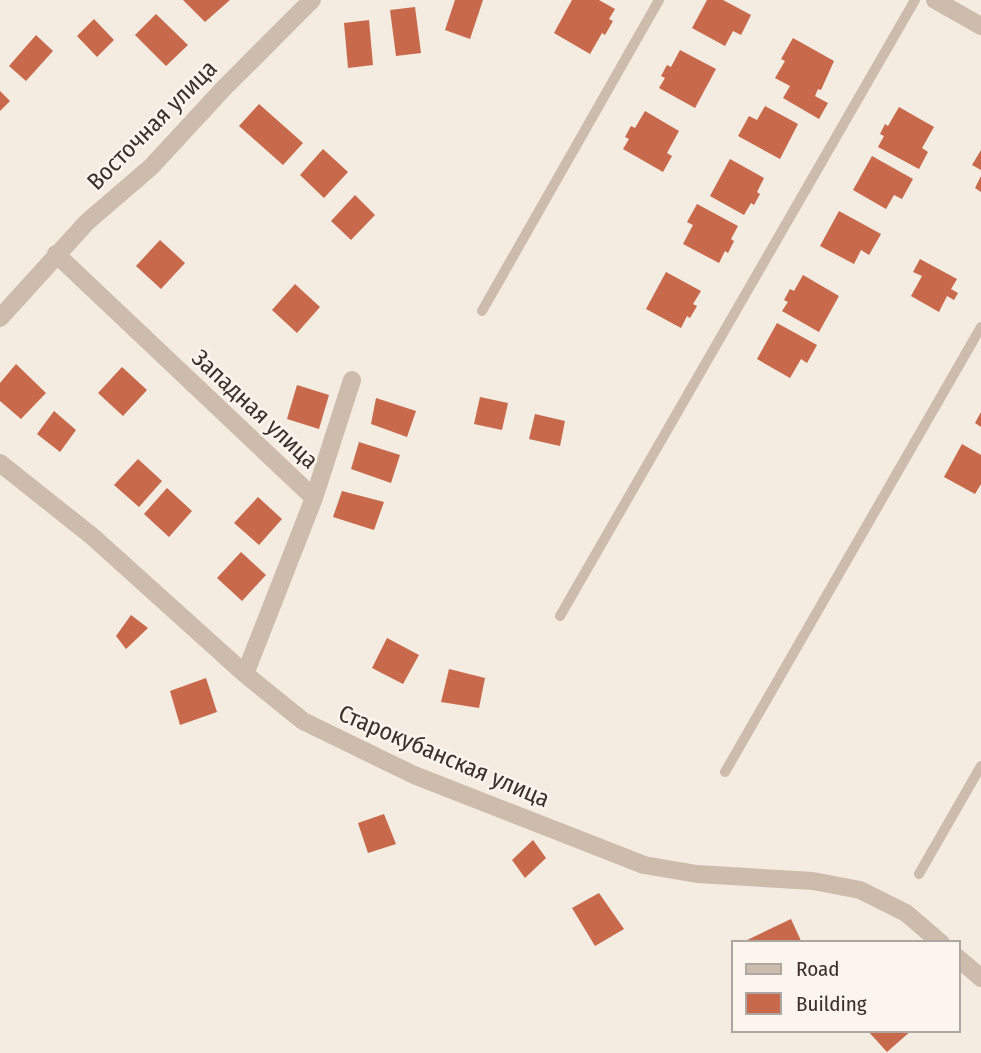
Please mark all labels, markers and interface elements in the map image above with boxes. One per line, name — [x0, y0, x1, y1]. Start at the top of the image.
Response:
street label: Восточная улица — [81, 54, 223, 196]
street label: Западная улица — [186, 344, 324, 474]
street label: Старокубанская улица — [334, 699, 554, 813]
legend — [732, 941, 960, 1032]
text: Road — [796, 956, 840, 982]
text: Building — [796, 991, 867, 1017]

